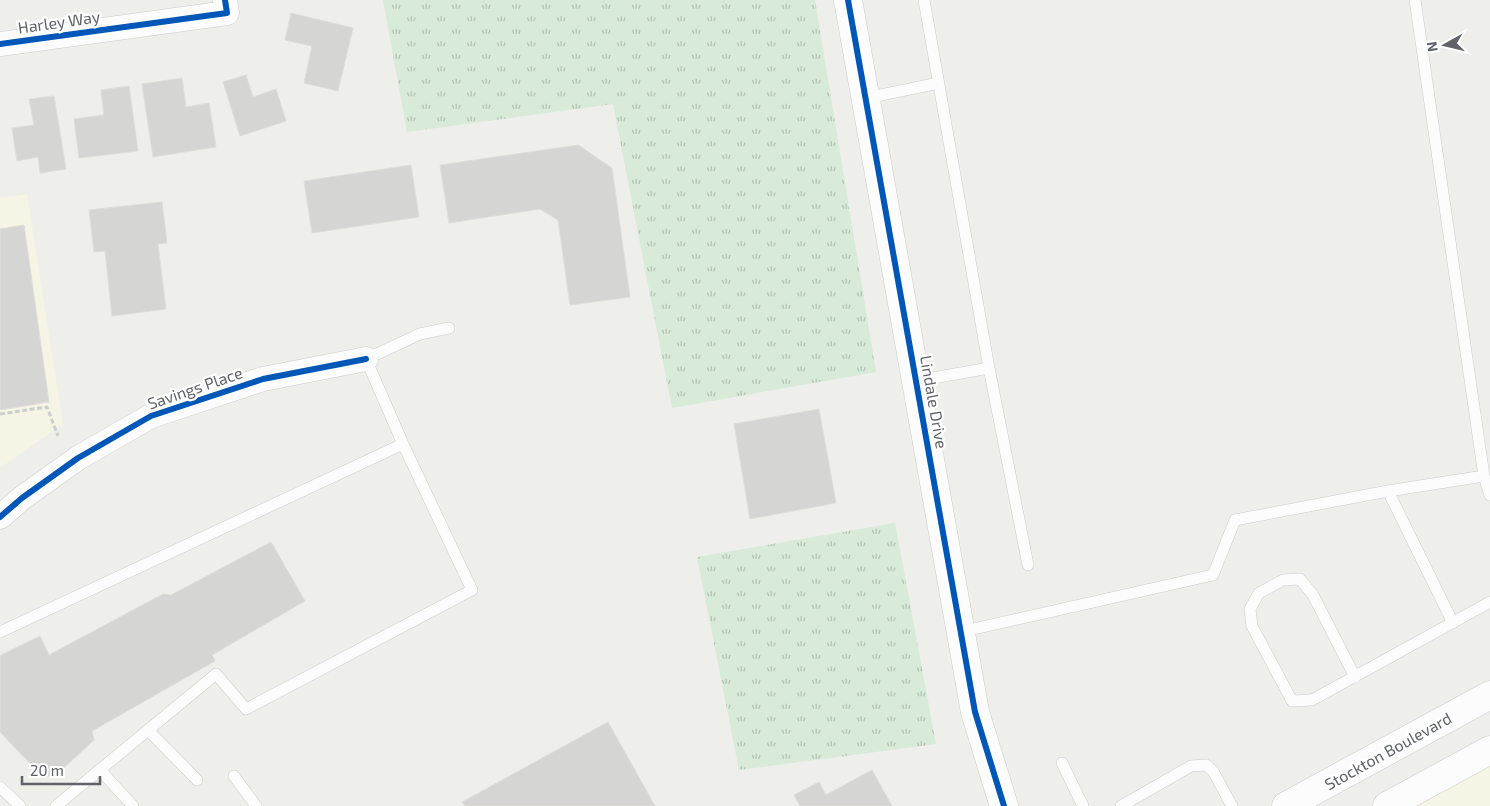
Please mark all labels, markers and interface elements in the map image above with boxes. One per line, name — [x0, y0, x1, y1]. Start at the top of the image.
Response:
street label: Harley Way — [17, 6, 102, 37]
north arrow — [1420, 20, 1470, 70]
text: N — [1423, 41, 1441, 53]
street label: Lindale Drive — [917, 354, 952, 450]
street label: Savings Place — [145, 362, 245, 413]
street label: Stockton Boulevard — [1321, 708, 1455, 793]
scale bar — [22, 754, 100, 786]
text: 20 m — [30, 761, 64, 779]

